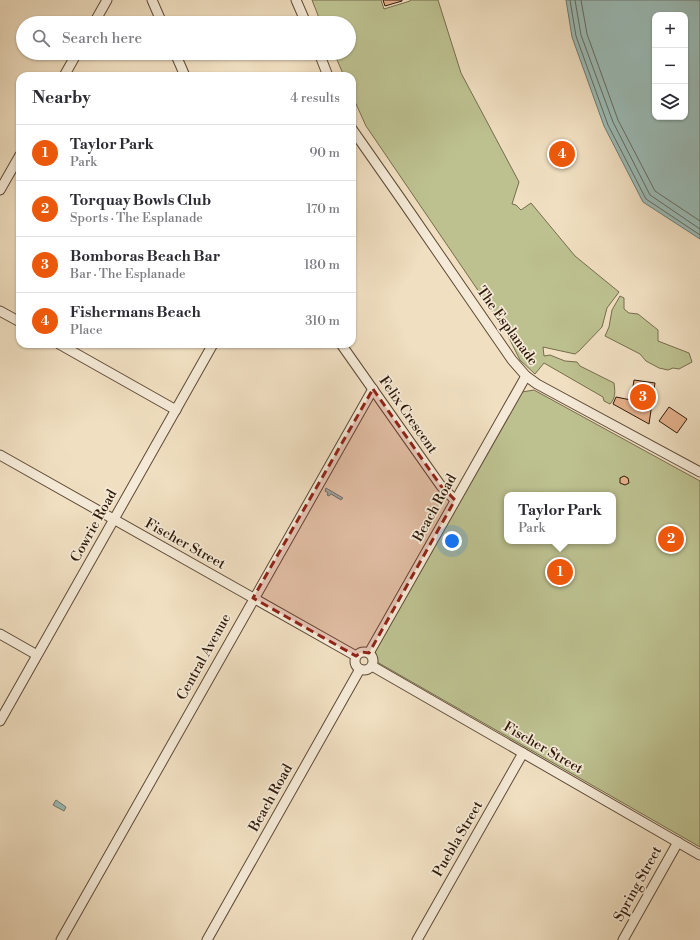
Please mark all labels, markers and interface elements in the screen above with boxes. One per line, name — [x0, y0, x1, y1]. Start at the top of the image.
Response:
map controls — [652, 12, 688, 120]
button: + — [652, 12, 688, 48]
search box — [16, 16, 356, 60]
icon: search — [30, 27, 52, 49]
text: Search here — [62, 29, 142, 48]
button: − — [652, 48, 688, 84]
button: layers — [652, 84, 688, 120]
text: Nearby — [32, 87, 91, 109]
text: 4 results — [290, 90, 340, 106]
text: Taylor Park — [70, 135, 154, 154]
pin: 4 — [549, 139, 575, 169]
text: 1 — [42, 145, 48, 161]
text: 90 m — [309, 145, 340, 161]
text: Park — [70, 154, 97, 170]
text: Torquay Bowls Club — [70, 191, 211, 210]
text: 2 — [41, 201, 49, 217]
text: 170 m — [306, 201, 340, 217]
text: Sports · The Esplanade — [70, 210, 203, 226]
text: Bomboras Beach Bar — [70, 247, 220, 266]
text: 3 — [41, 257, 49, 273]
text: 180 m — [304, 257, 340, 273]
text: Bar · The Esplanade — [70, 266, 186, 282]
street label: The Esplanade — [472, 283, 542, 369]
text: Fishermans Beach — [70, 303, 201, 322]
text: 4 — [41, 313, 49, 329]
text: 310 m — [305, 313, 340, 329]
text: Place — [70, 322, 102, 338]
street label: Felix Crescent — [375, 373, 441, 457]
pin: 3 — [630, 382, 656, 412]
street label: Beach Road — [409, 471, 461, 546]
street label: Cowrie Road — [67, 487, 121, 565]
popup — [504, 492, 616, 544]
text: Taylor Park — [518, 501, 602, 520]
street label: Fischer Street — [142, 515, 228, 573]
text: Park — [518, 520, 545, 536]
pin: 2 — [658, 524, 684, 554]
your location — [442, 531, 462, 551]
pin: 1 — [547, 557, 573, 587]
street label: Central Avenue — [173, 611, 235, 703]
street label: Fischer Street — [500, 718, 586, 778]
street label: Beach Road — [245, 761, 297, 836]
street label: Puebla Street — [429, 798, 487, 880]
street label: Spring Street — [610, 843, 666, 925]

